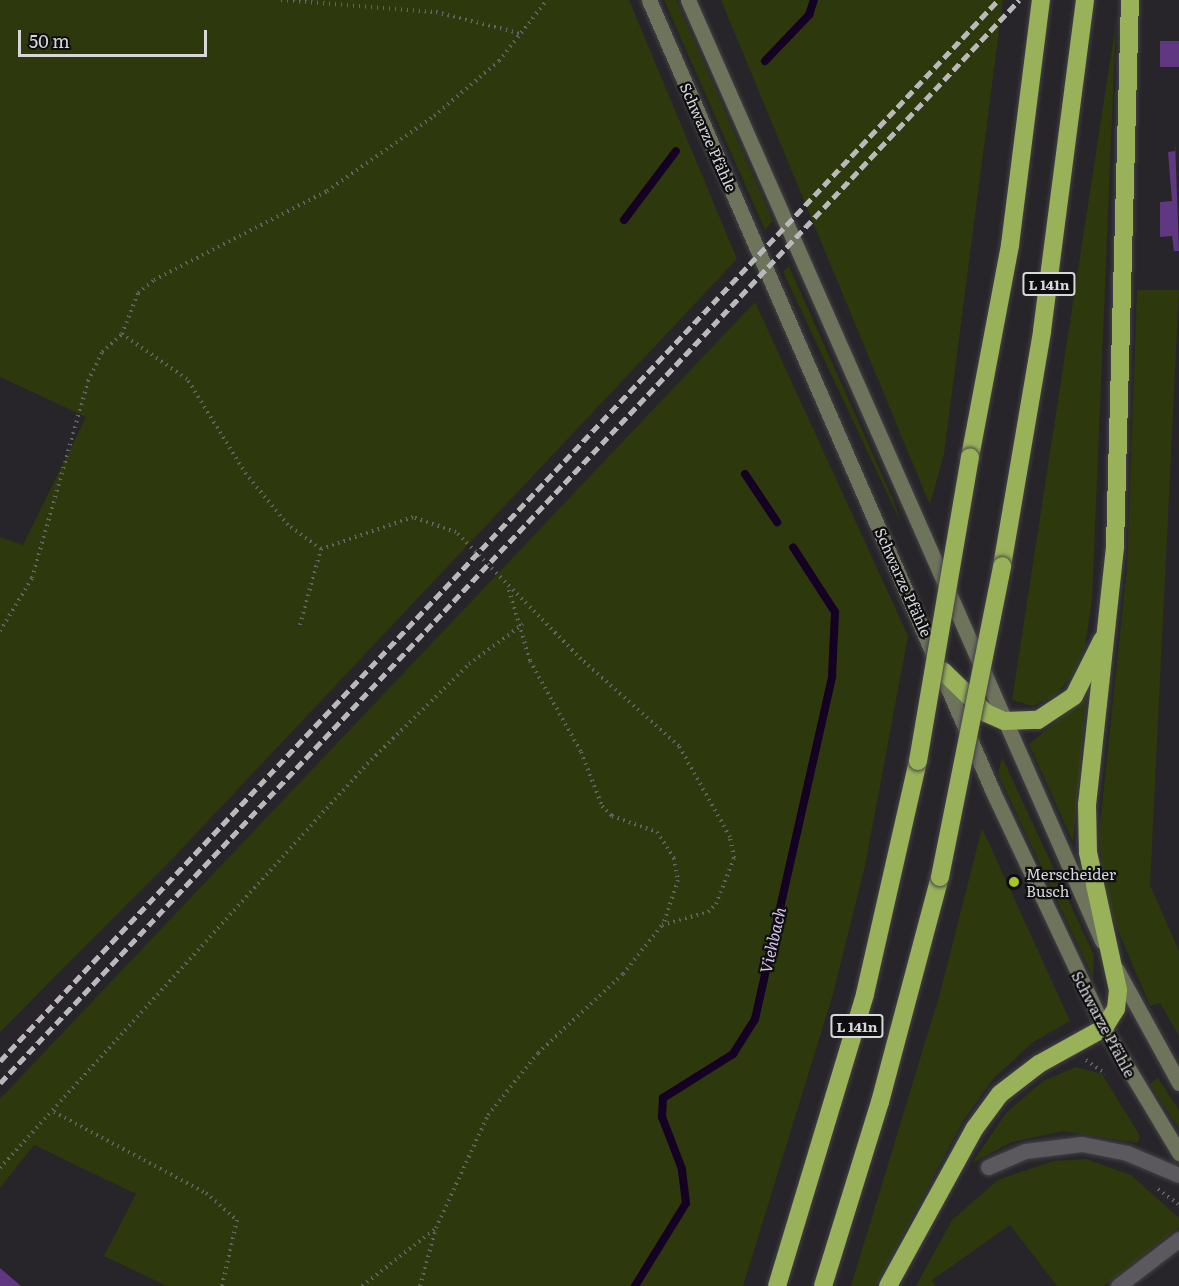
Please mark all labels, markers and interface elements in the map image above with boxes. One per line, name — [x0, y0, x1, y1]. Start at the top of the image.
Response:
scale bar — [21, 18, 210, 56]
text: 50 m — [29, 27, 70, 54]
street label: Schwarze Pfähle — [677, 80, 741, 194]
road number: L 141n — [1022, 273, 1076, 295]
street label: Schwarze Pfähle — [872, 525, 936, 639]
place label: Merscheider Busch — [1026, 864, 1116, 899]
marker: Merscheider Busch — [1007, 875, 1021, 889]
water label: Viehbach — [755, 905, 789, 975]
street label: Schwarze Pfähle — [1068, 968, 1140, 1080]
road number: L 141n — [830, 1015, 884, 1037]

